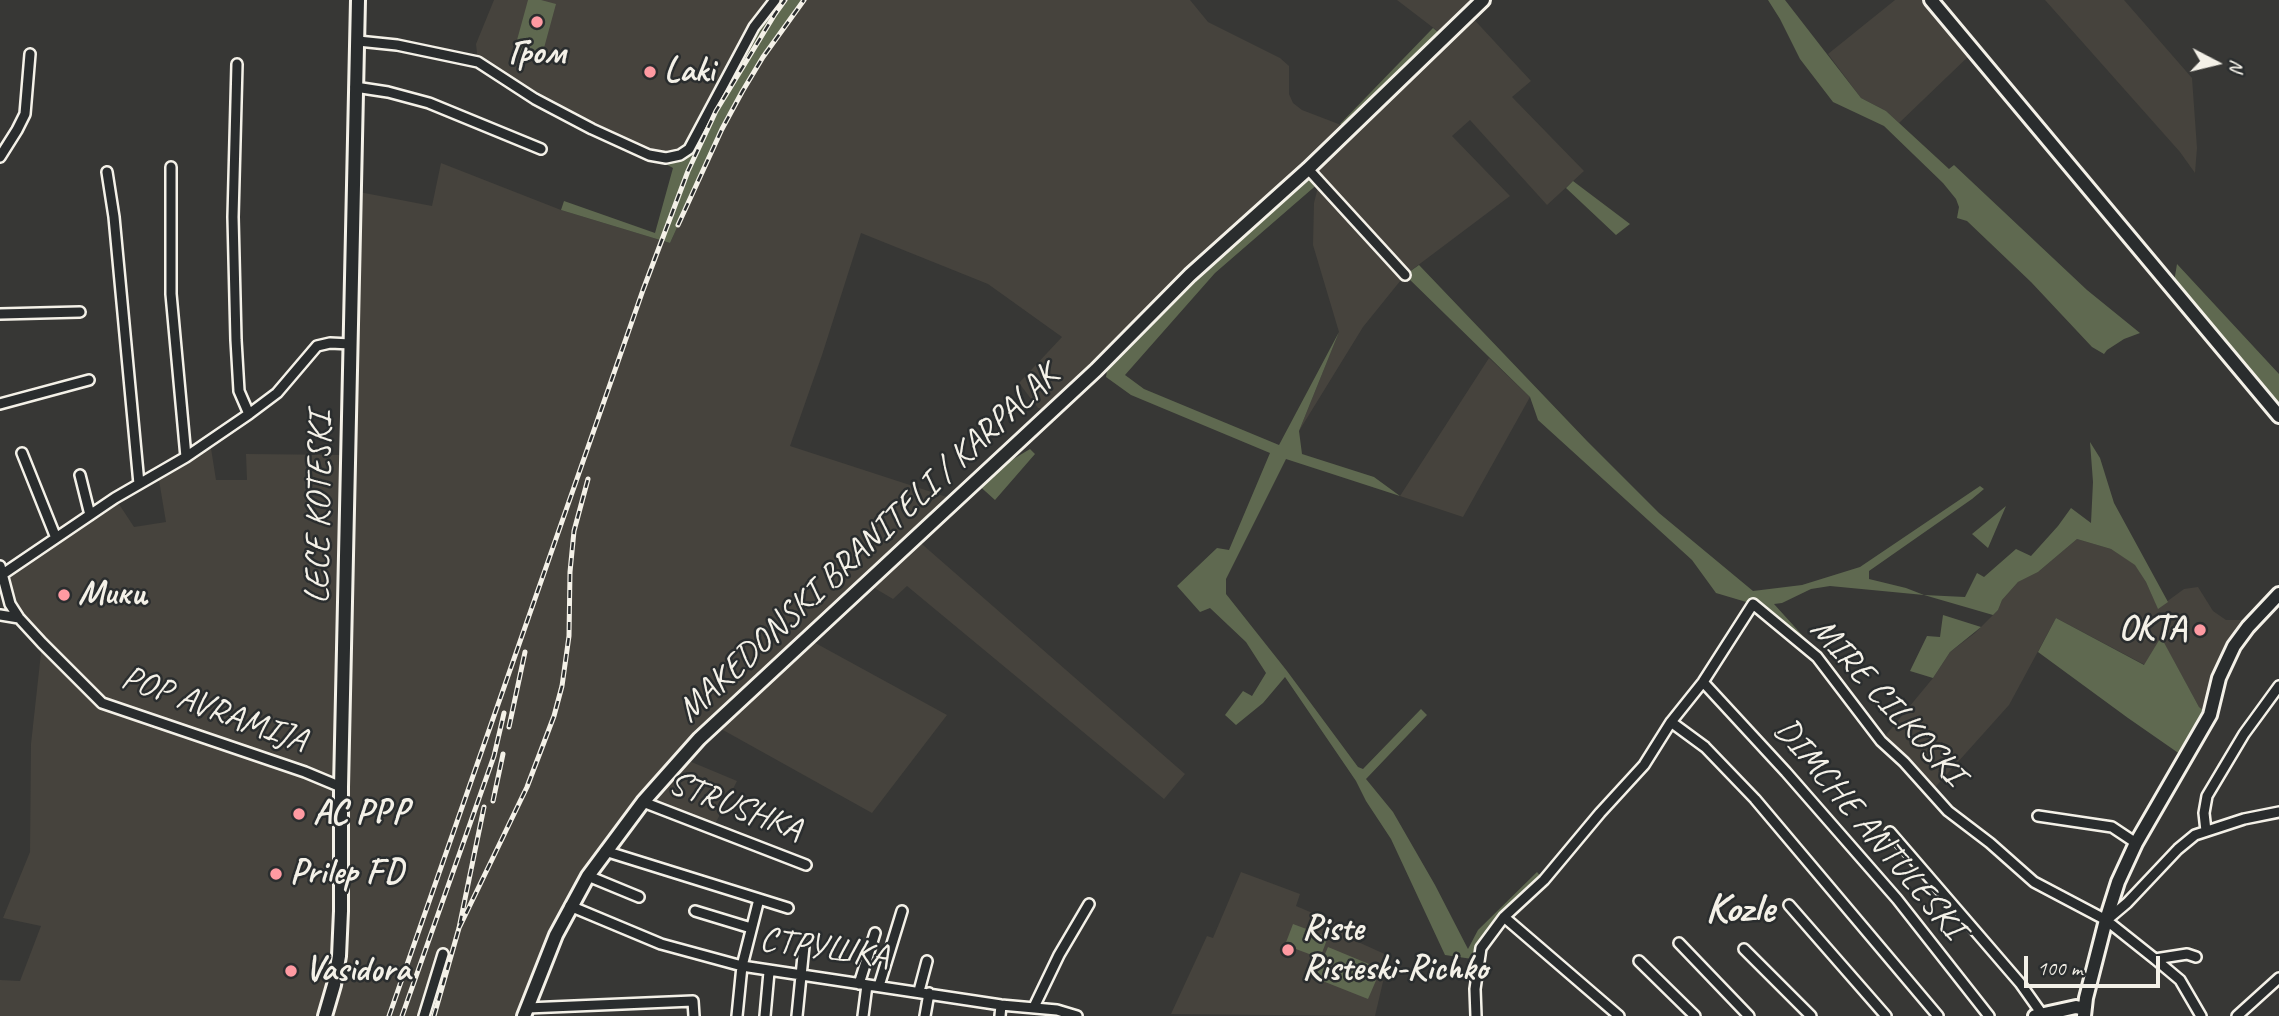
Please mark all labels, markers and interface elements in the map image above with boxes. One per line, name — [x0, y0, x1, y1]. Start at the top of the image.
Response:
marker: Гром — [529, 14, 545, 30]
north arrow — [2181, 28, 2251, 98]
place label: Гром — [508, 33, 566, 75]
place label: Laki — [664, 51, 714, 93]
text: N — [2224, 58, 2249, 73]
marker: Laki — [642, 64, 658, 80]
street label: MAKEDONSKI BRANITELI / KARPALAK — [669, 356, 1067, 732]
street label: LECE KOTESKI — [297, 412, 343, 604]
place label: Мики — [78, 574, 147, 616]
marker: Мики — [56, 587, 72, 603]
street label: MIRE CILKOSKI — [1801, 609, 1973, 795]
place label: OKTA — [2118, 609, 2186, 651]
marker: OKTA — [2192, 622, 2208, 638]
street label: POP AVRAMIJA — [116, 657, 312, 763]
street label: DIMCHE ANTULESKI — [1764, 710, 1974, 948]
street label: STRUSHKA — [662, 762, 808, 852]
place label: АС РРР — [313, 793, 409, 835]
marker: АС РРР — [291, 806, 307, 822]
place label: Prilep FD — [290, 853, 403, 895]
marker: Prilep FD — [268, 866, 284, 882]
district label: Kozle — [1705, 885, 1775, 935]
place label: Riste Risteski-Richko — [1302, 909, 1488, 991]
street label: СТРУШКА — [757, 919, 891, 979]
marker: Riste Risteski-Richko — [1280, 942, 1296, 958]
scale bar — [2027, 942, 2164, 986]
place label: Vasidora — [305, 950, 410, 992]
text: 100 m — [2037, 955, 2082, 981]
marker: Vasidora — [283, 963, 299, 979]

